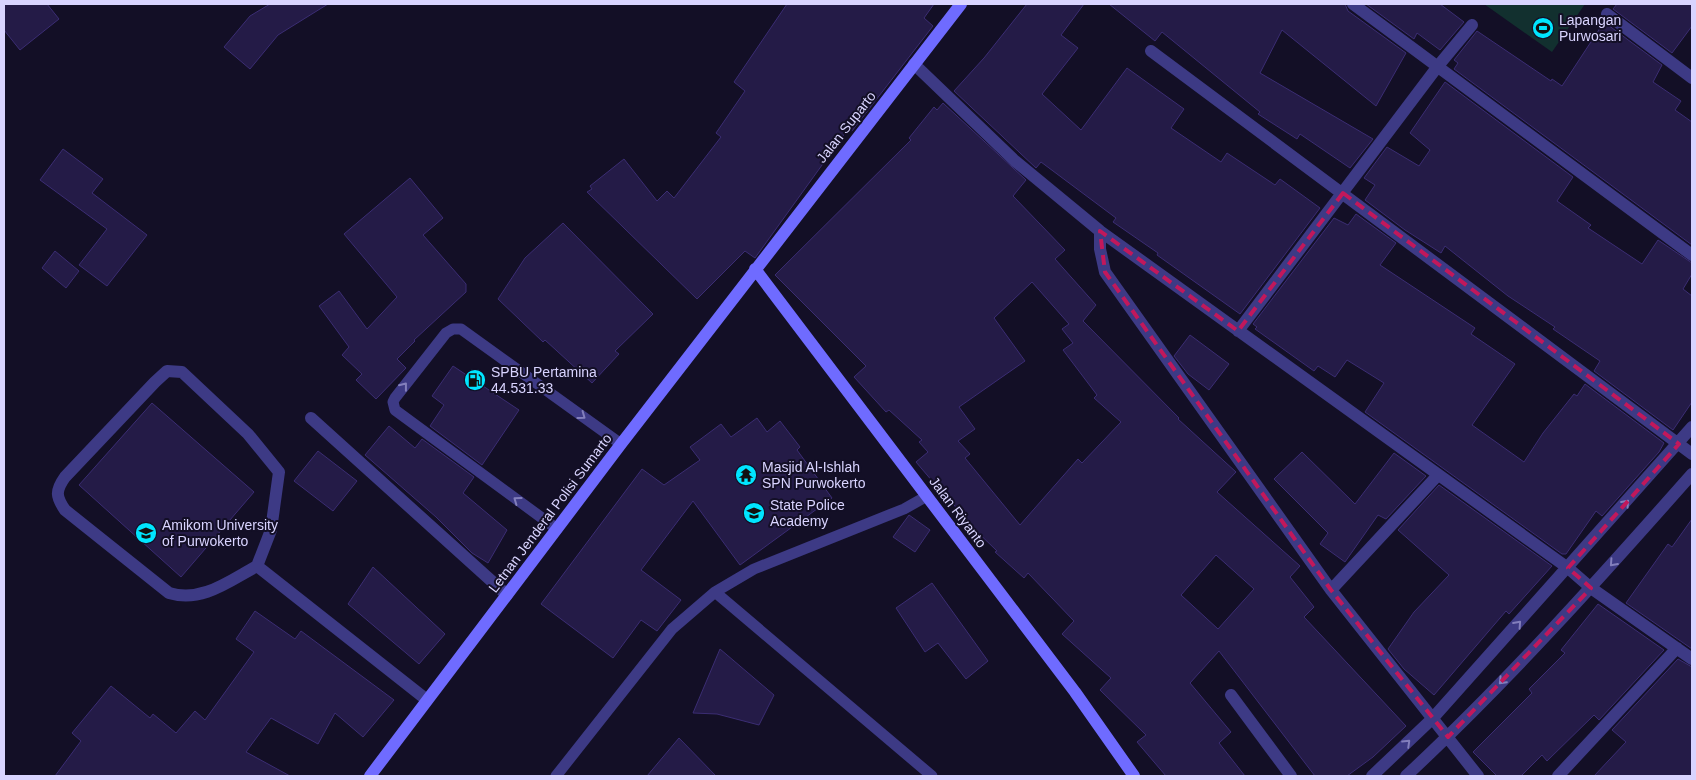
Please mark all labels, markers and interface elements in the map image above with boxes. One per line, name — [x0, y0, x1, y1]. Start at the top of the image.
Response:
place label: Lapangan Purwosari — [1559, 12, 1621, 44]
sports icon: Lapangan Purwosari — [1531, 16, 1555, 40]
street label: Jalan Suparto — [813, 88, 879, 166]
place label: SPBU Pertamina 44.531.33 — [491, 364, 597, 396]
fuel station icon: SPBU Pertamina 44.531.33 — [463, 368, 487, 392]
one-way arrow — [399, 383, 408, 392]
one-way arrow — [576, 410, 585, 419]
street label: Letnan Jenderal Polisi Sumarto — [485, 430, 615, 596]
place label: Masjid Al-Ishlah SPN Purwokerto — [762, 459, 866, 491]
temple icon: Masjid Al-Ishlah SPN Purwokerto — [734, 463, 758, 487]
street label: Jalan Riyanto — [926, 473, 990, 551]
one-way arrow — [513, 497, 523, 506]
place label: State Police Academy — [770, 497, 845, 529]
one-way arrow — [1621, 499, 1630, 508]
school or university icon: State Police Academy — [742, 501, 766, 525]
place label: Amikom University of Purwokerto — [162, 517, 278, 549]
school or university icon: Amikom University of Purwokerto — [134, 521, 158, 545]
one-way arrow — [1610, 557, 1619, 566]
one-way arrow — [1512, 620, 1521, 629]
one-way arrow — [1499, 675, 1508, 684]
one-way arrow — [1402, 740, 1411, 749]

